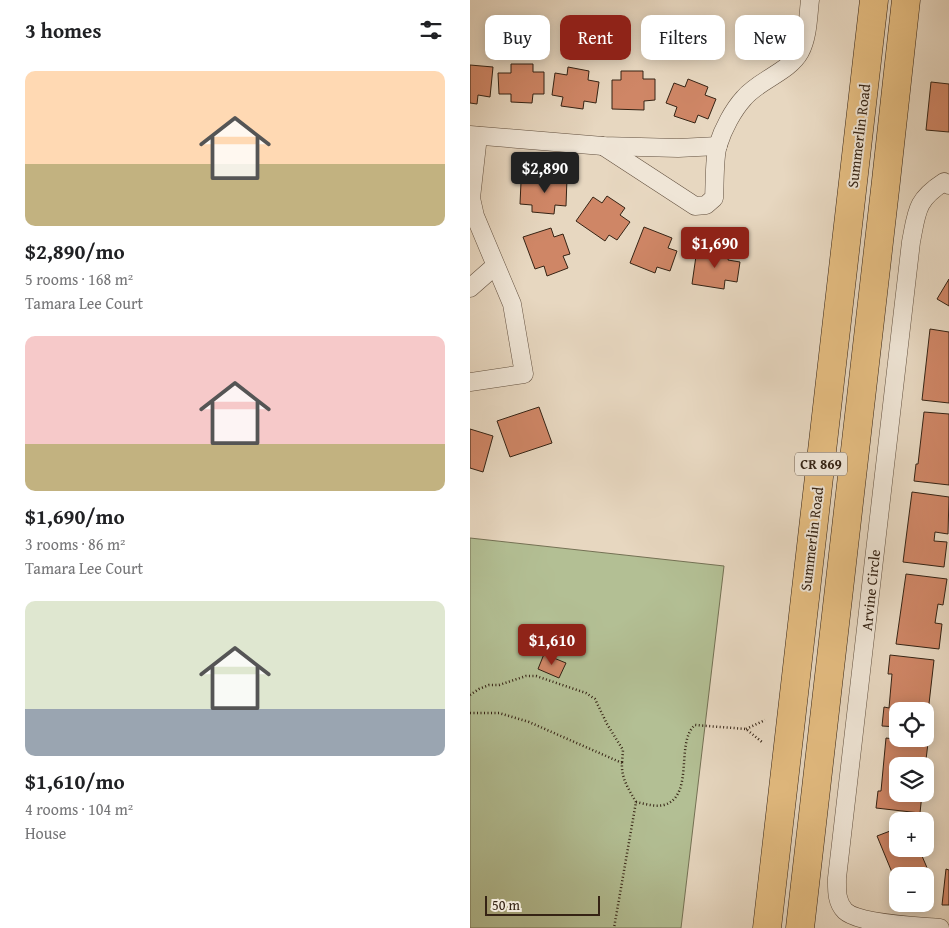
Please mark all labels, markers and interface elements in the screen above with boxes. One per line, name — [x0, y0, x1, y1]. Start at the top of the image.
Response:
text: 3 homes — [25, 15, 101, 46]
chip: Buy — [485, 15, 550, 60]
chip: Rent — [560, 15, 631, 60]
chip: Filters — [641, 15, 725, 60]
chip: New — [735, 15, 804, 60]
icon: filters — [417, 16, 445, 44]
street label: Summerlin Road — [842, 83, 875, 189]
icon: home — [190, 103, 280, 193]
pin: $2,890 — [504, 152, 586, 194]
text: $2,890 — [522, 156, 568, 180]
pin: $1,690 — [674, 226, 756, 269]
text: $1,690 — [692, 231, 738, 255]
text: $2,890/mo — [25, 236, 125, 267]
text: 5 rooms · 168 m² — [25, 267, 133, 291]
text: Tamara Lee Court — [25, 291, 143, 315]
icon: home — [190, 368, 280, 458]
road number: CR 869 — [795, 452, 847, 476]
street label: Summerlin Road — [795, 486, 828, 592]
text: $1,690/mo — [25, 501, 125, 532]
text: 3 rooms · 86 m² — [25, 532, 125, 556]
street label: Arvine Circle — [856, 548, 885, 632]
text: Tamara Lee Court — [25, 556, 143, 580]
pin: $1,610 — [511, 624, 593, 666]
text: $1,610 — [529, 628, 575, 652]
icon: home — [190, 633, 280, 723]
map controls — [889, 702, 934, 912]
button: locate — [889, 702, 934, 747]
button: layers — [889, 757, 934, 802]
text: $1,610/mo — [25, 766, 125, 797]
text: 4 rooms · 104 m² — [25, 797, 133, 821]
button: + — [889, 812, 934, 857]
text: House — [25, 821, 66, 845]
button: − — [889, 867, 934, 912]
scale bar — [485, 893, 600, 916]
text: 50 m — [492, 895, 520, 915]

